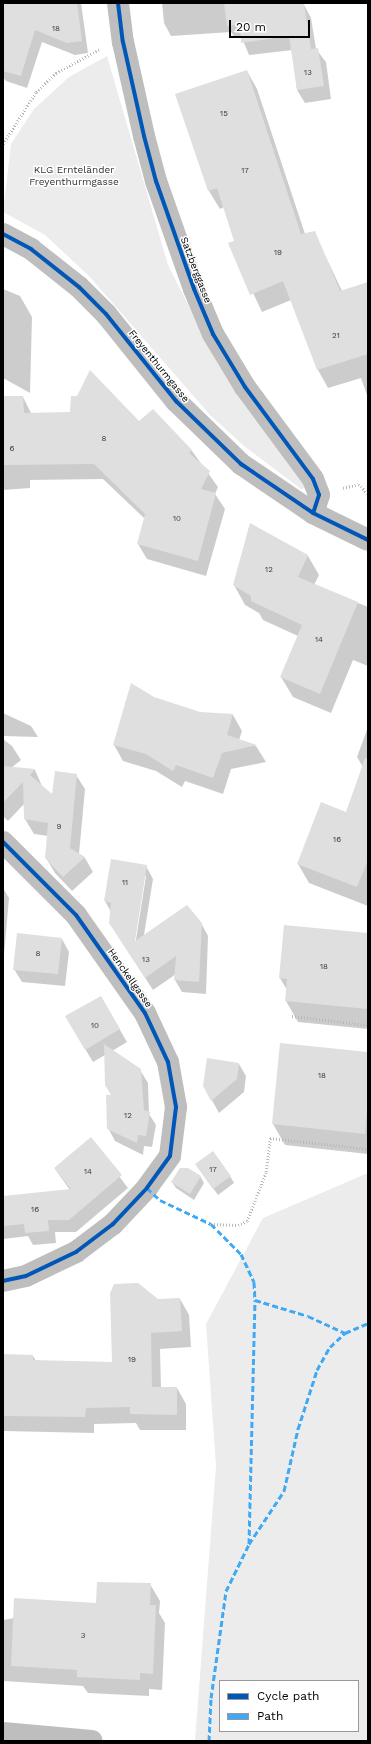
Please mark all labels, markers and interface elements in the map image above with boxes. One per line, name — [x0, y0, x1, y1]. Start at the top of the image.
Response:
scale bar — [231, 12, 312, 38]
text: 20 m — [236, 20, 266, 34]
house number: 18 — [52, 24, 60, 34]
house number: 13 — [304, 68, 312, 78]
house number: 15 — [220, 109, 228, 119]
park label: KLG Ernteländer Freyenthurmgasse — [29, 163, 119, 186]
house number: 17 — [241, 166, 249, 176]
street label: Satzberggasse — [178, 235, 214, 305]
house number: 19 — [274, 248, 282, 258]
street label: Freyenthurmgasse — [126, 327, 192, 405]
house number: 21 — [332, 331, 340, 341]
house number: 8 — [102, 434, 106, 444]
house number: 6 — [10, 444, 14, 454]
house number: 10 — [173, 514, 181, 524]
house number: 12 — [265, 565, 273, 575]
house number: 14 — [315, 635, 323, 645]
house number: 9 — [57, 822, 61, 832]
house number: 16 — [333, 835, 341, 845]
house number: 11 — [122, 878, 128, 888]
street label: Henckellgasse — [105, 946, 155, 1010]
house number: 8 — [36, 949, 40, 959]
house number: 13 — [142, 955, 150, 965]
house number: 18 — [320, 962, 328, 972]
house number: 10 — [91, 1021, 99, 1031]
house number: 18 — [318, 1071, 326, 1081]
house number: 12 — [124, 1111, 132, 1121]
house number: 17 — [209, 1165, 217, 1175]
house number: 14 — [84, 1167, 92, 1177]
house number: 16 — [31, 1205, 39, 1215]
house number: 19 — [128, 1355, 136, 1365]
house number: 3 — [81, 1631, 85, 1641]
legend — [219, 1680, 359, 1732]
text: Cycle path — [257, 1689, 319, 1703]
text: Path — [257, 1709, 283, 1723]

